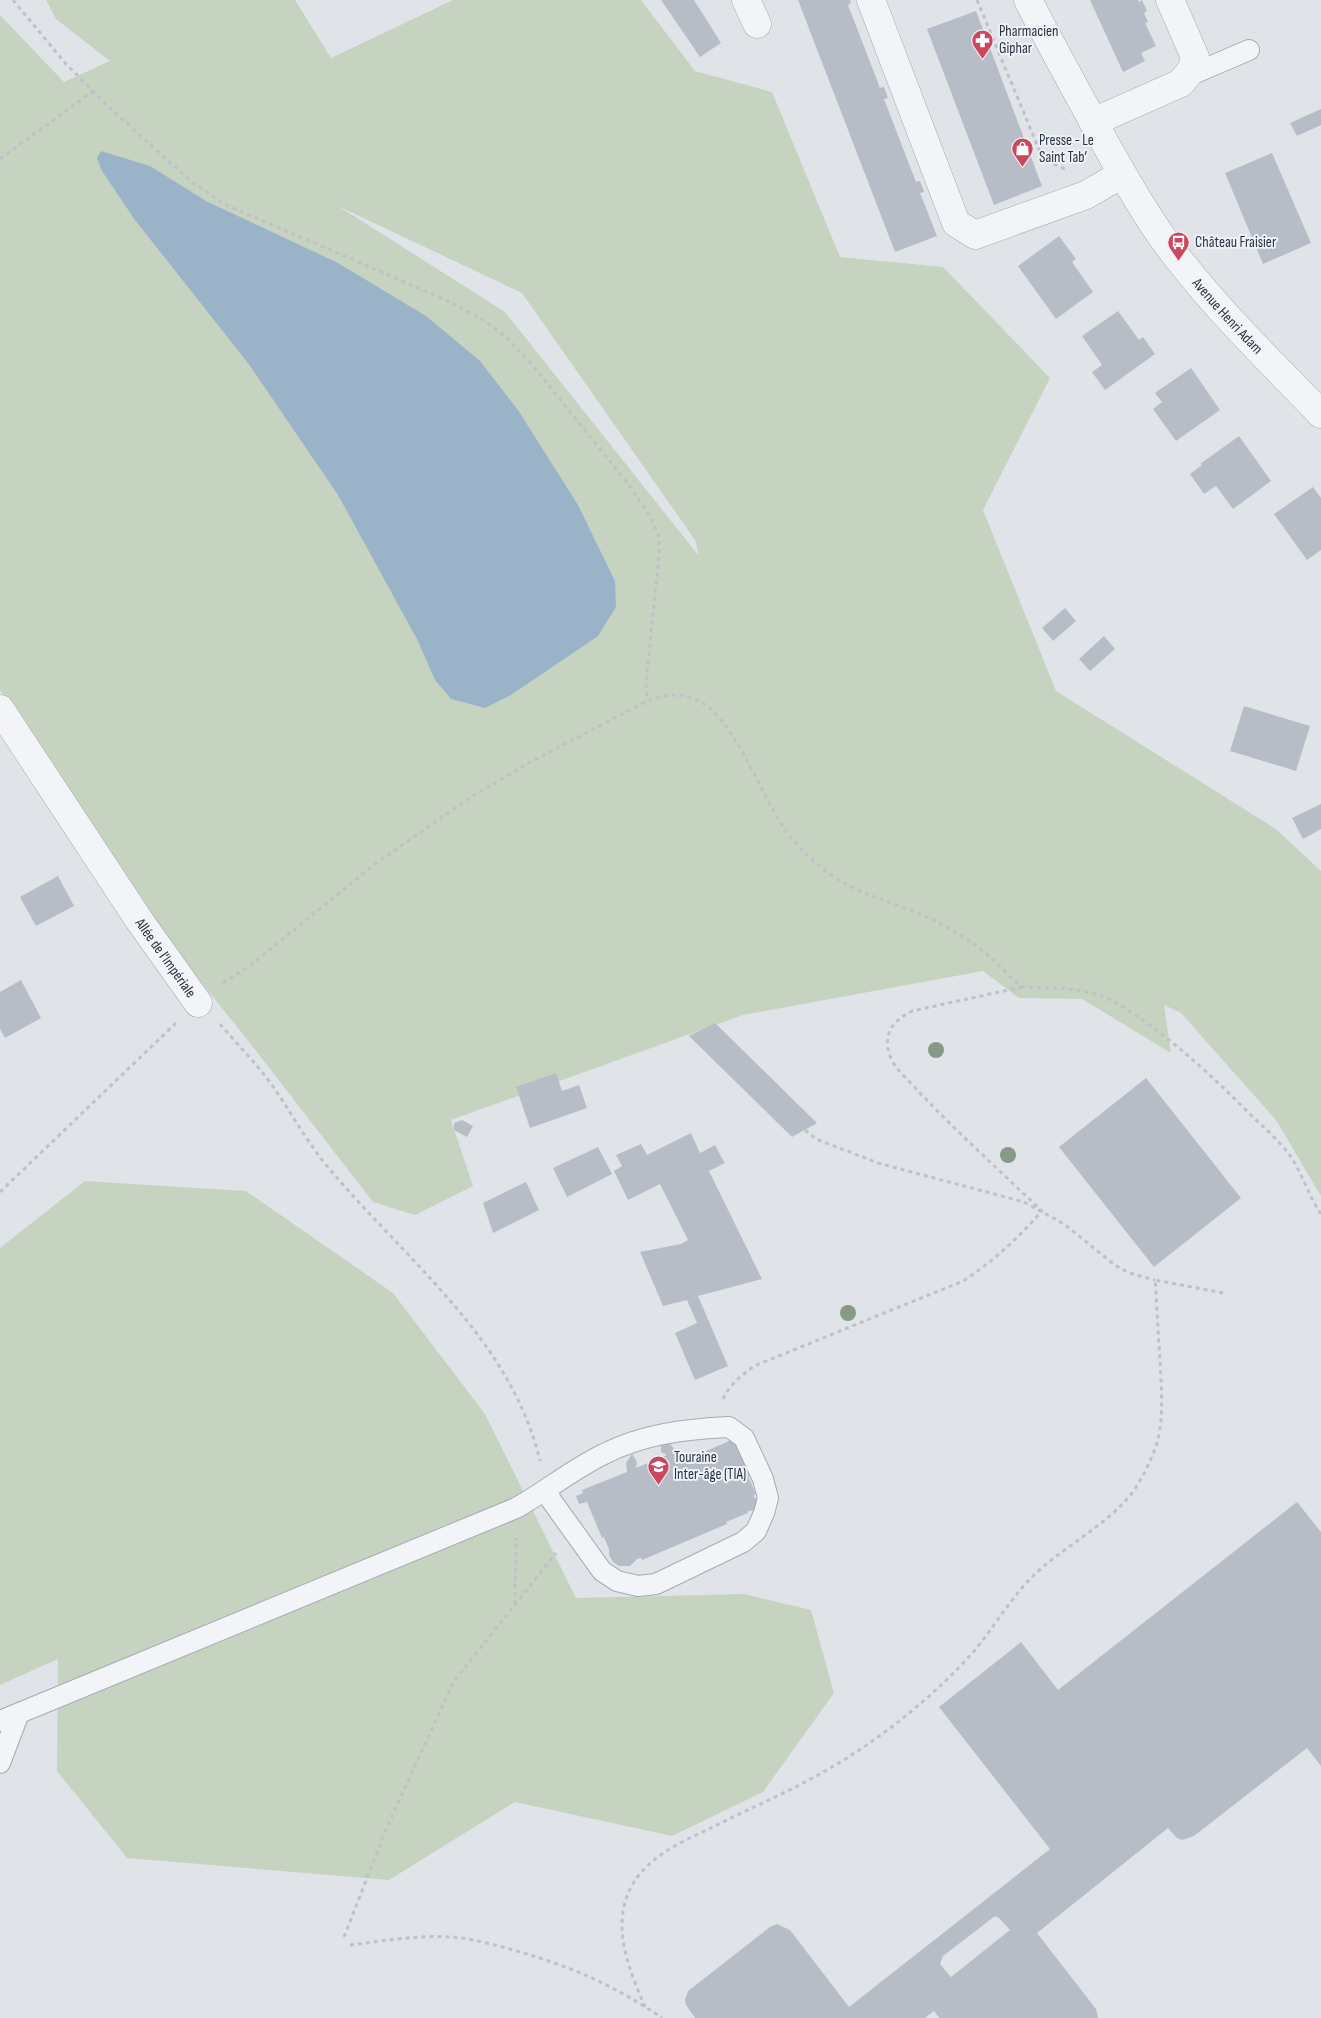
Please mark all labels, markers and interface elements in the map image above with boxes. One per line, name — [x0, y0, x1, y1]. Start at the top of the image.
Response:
place label: Pharmacien Giphar — [999, 22, 1058, 58]
pharmacy icon: Pharmacien Giphar — [971, 28, 995, 59]
place label: Presse - Le Saint Tab’ — [1039, 131, 1094, 167]
shop icon: Presse - Le Saint Tab’ — [1011, 137, 1035, 168]
bus stop icon: Château Fraisier — [1167, 230, 1191, 261]
place label: Château Fraisier — [1195, 233, 1277, 252]
street label: Avenue Henri Adam — [1187, 273, 1267, 358]
street label: Allée de l'Impériale — [131, 913, 201, 1001]
place label: Touraine Inter-âge (TIA) — [674, 1448, 746, 1484]
school or university icon: Touraine Inter-âge (TIA) — [646, 1454, 670, 1485]

